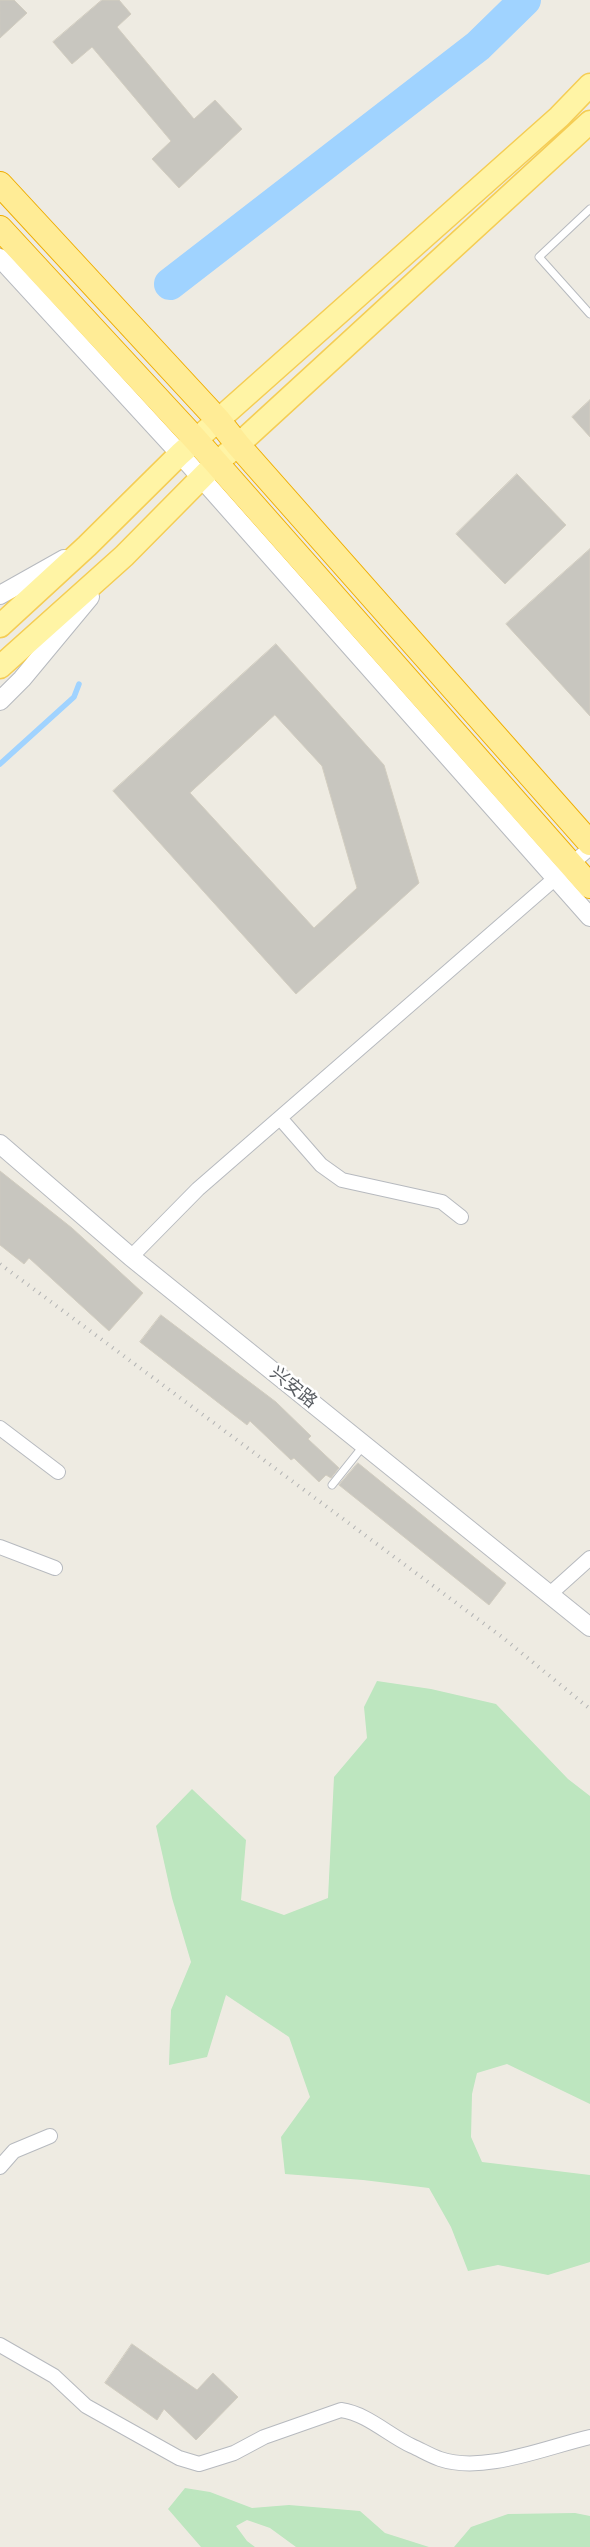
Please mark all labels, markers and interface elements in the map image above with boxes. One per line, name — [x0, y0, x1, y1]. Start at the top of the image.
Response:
street label: 兴安路 — [265, 1363, 321, 1413]

